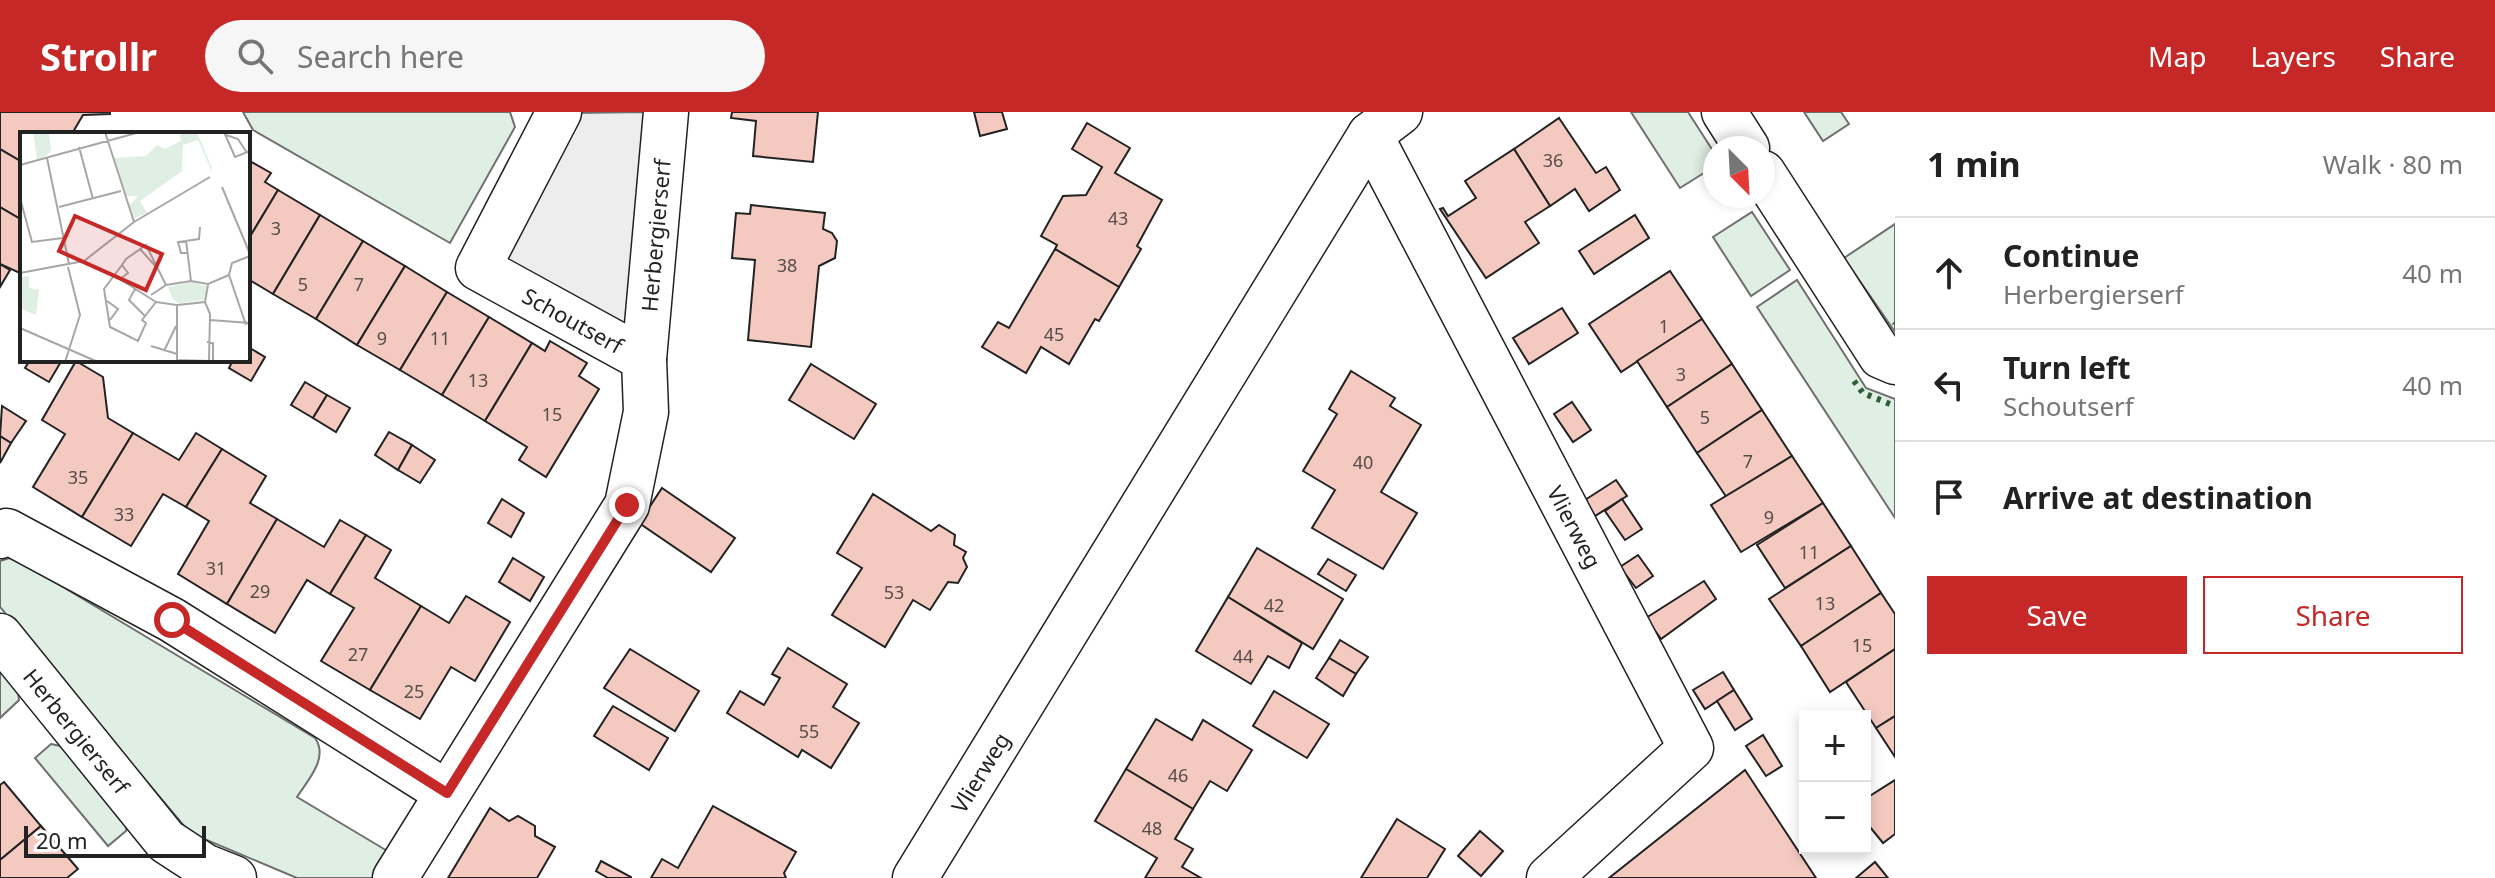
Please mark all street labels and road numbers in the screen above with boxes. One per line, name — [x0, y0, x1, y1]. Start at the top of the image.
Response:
street label: Herbergierserf — [633, 157, 677, 313]
street label: Schoutserf — [517, 280, 630, 361]
street label: Vlierweg — [1541, 480, 1609, 573]
street label: Herbergierserf — [17, 662, 137, 801]
street label: Vlierweg — [944, 726, 1016, 818]

